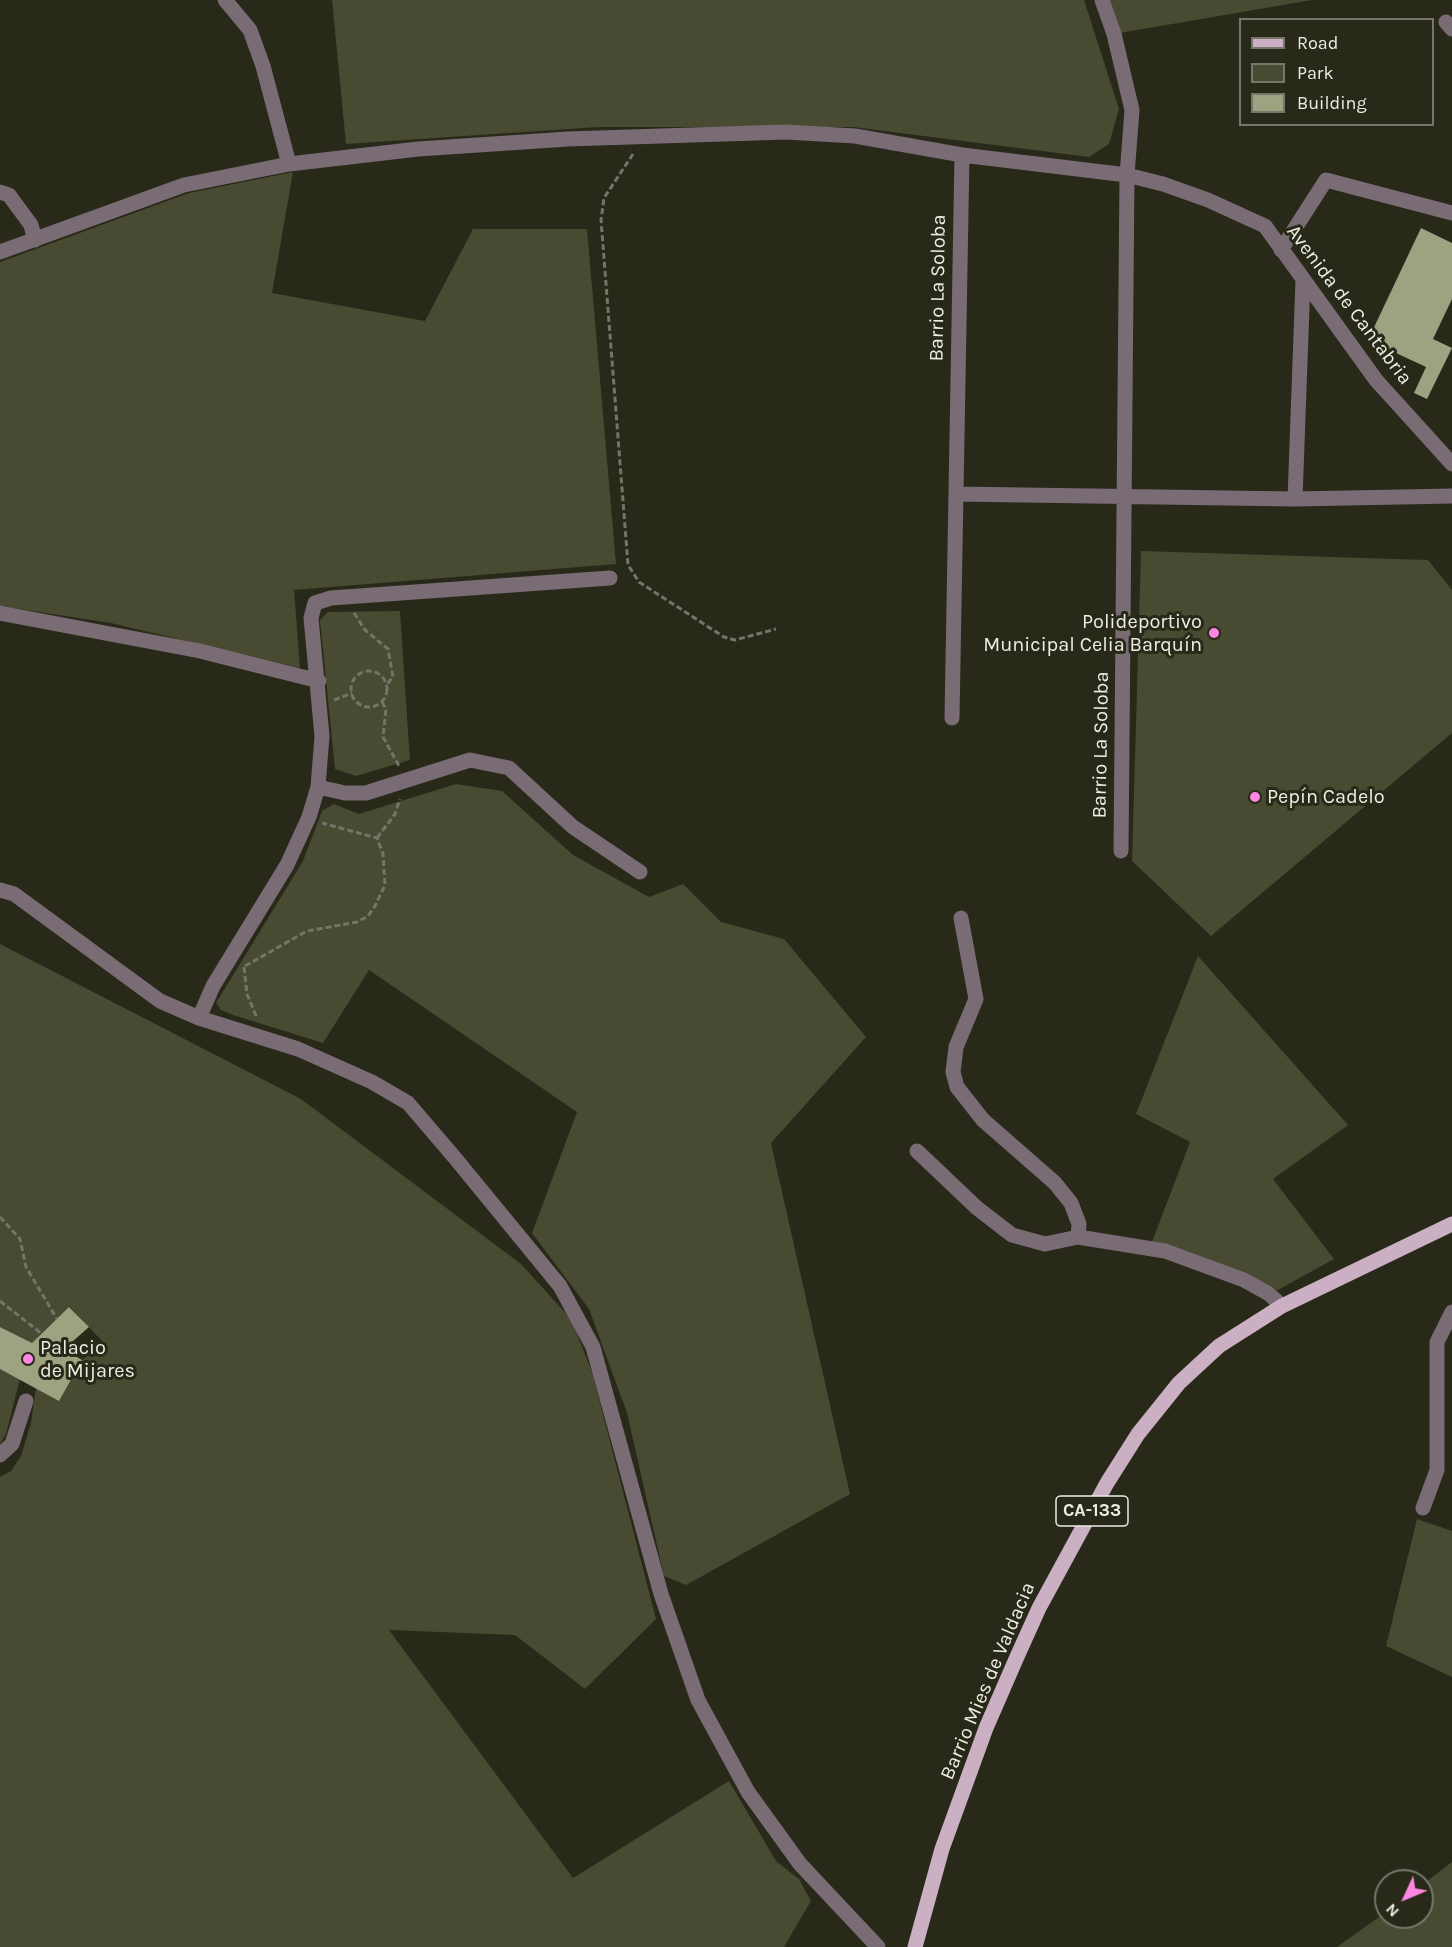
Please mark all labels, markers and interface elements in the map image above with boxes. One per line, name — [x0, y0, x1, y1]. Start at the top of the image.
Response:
legend — [1239, 18, 1434, 126]
text: Road — [1297, 32, 1338, 54]
text: Park — [1297, 62, 1334, 84]
text: Building — [1297, 92, 1367, 114]
street label: Barrio La Soloba — [925, 214, 951, 362]
street label: Avenida de Cantabria — [1281, 220, 1417, 390]
place label: Polideportivo Municipal Celia Barquín — [983, 610, 1202, 657]
marker: Polideportivo Municipal Celia Barquín — [1207, 626, 1221, 640]
street label: Barrio La Soloba — [1088, 671, 1114, 819]
place label: Pepín Cadelo — [1267, 785, 1385, 809]
marker: Pepín Cadelo — [1248, 790, 1262, 804]
place label: Palacio de Mijares — [40, 1336, 135, 1383]
marker: Palacio de Mijares — [21, 1352, 35, 1366]
road number: CA-133 — [1056, 1496, 1128, 1526]
street label: Barrio Mies de Valdacia — [935, 1579, 1041, 1783]
north arrow — [1374, 1869, 1434, 1929]
text: N — [1381, 1900, 1403, 1921]

